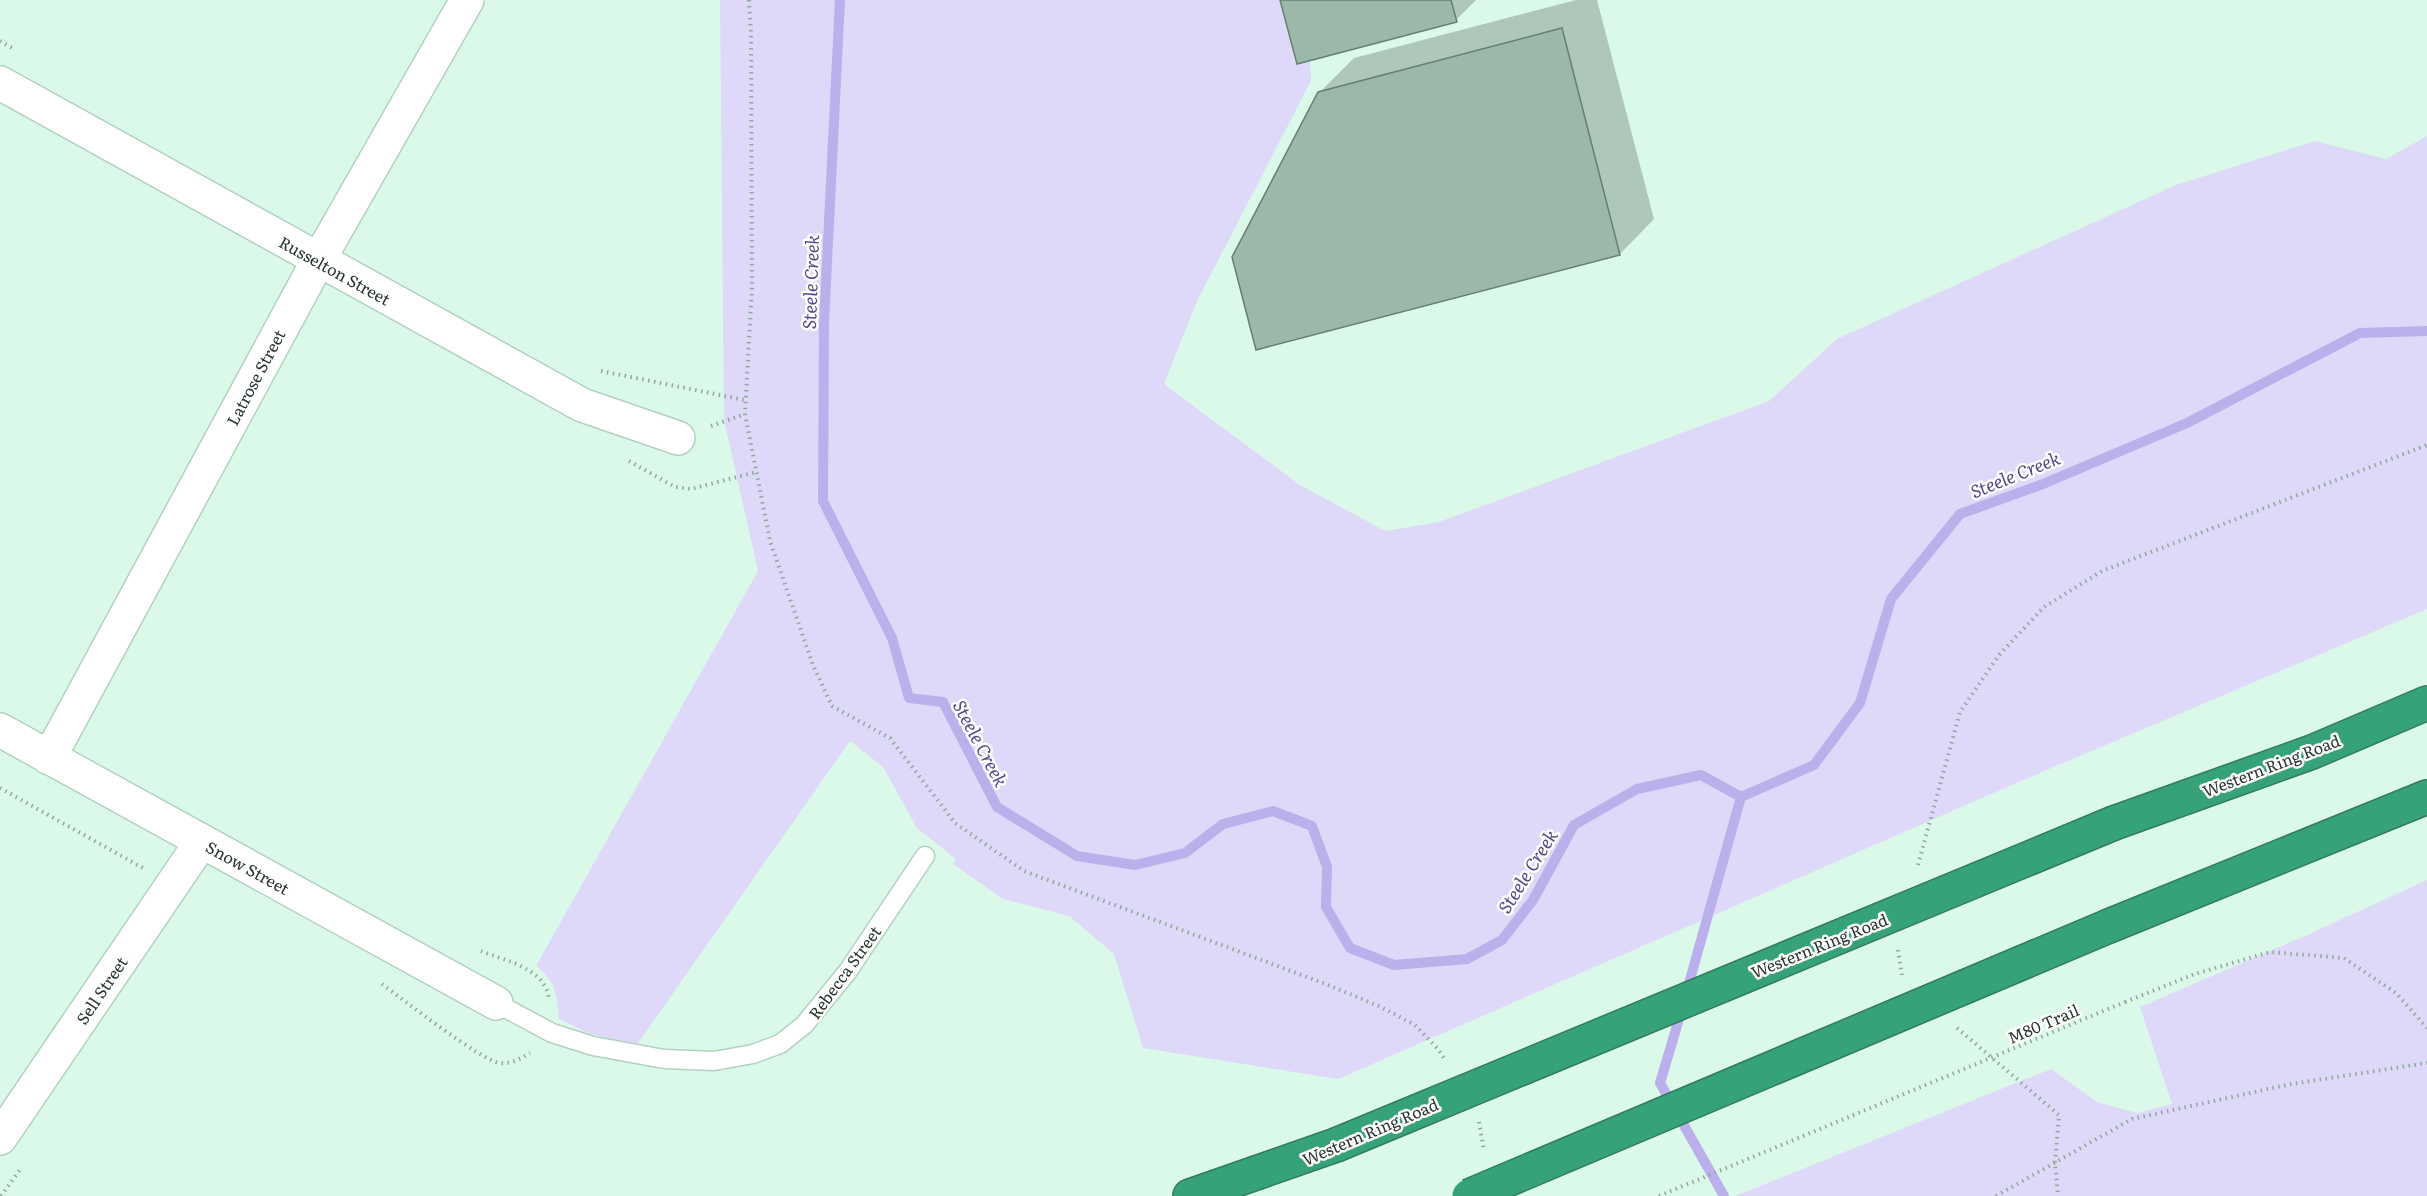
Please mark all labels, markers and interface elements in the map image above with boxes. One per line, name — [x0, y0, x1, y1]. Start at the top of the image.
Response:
street label: Russelton Street — [275, 229, 395, 311]
water label: Steele Creek — [795, 234, 825, 330]
street label: Latrose Street — [220, 324, 291, 429]
water label: Steele Creek — [1966, 444, 2064, 504]
water label: Steele Creek — [947, 695, 1015, 791]
street label: Western Ring Road — [2199, 728, 2343, 802]
water label: Steele Creek — [1491, 824, 1564, 918]
street label: Snow Street — [202, 834, 295, 900]
street label: Western Ring Road — [1747, 907, 1891, 983]
street label: Rebecca Street — [802, 920, 886, 1024]
street label: Sell Street — [69, 951, 133, 1029]
street label: M80 Trail — [2004, 997, 2082, 1049]
street label: Western Ring Road — [1298, 1091, 1442, 1170]

